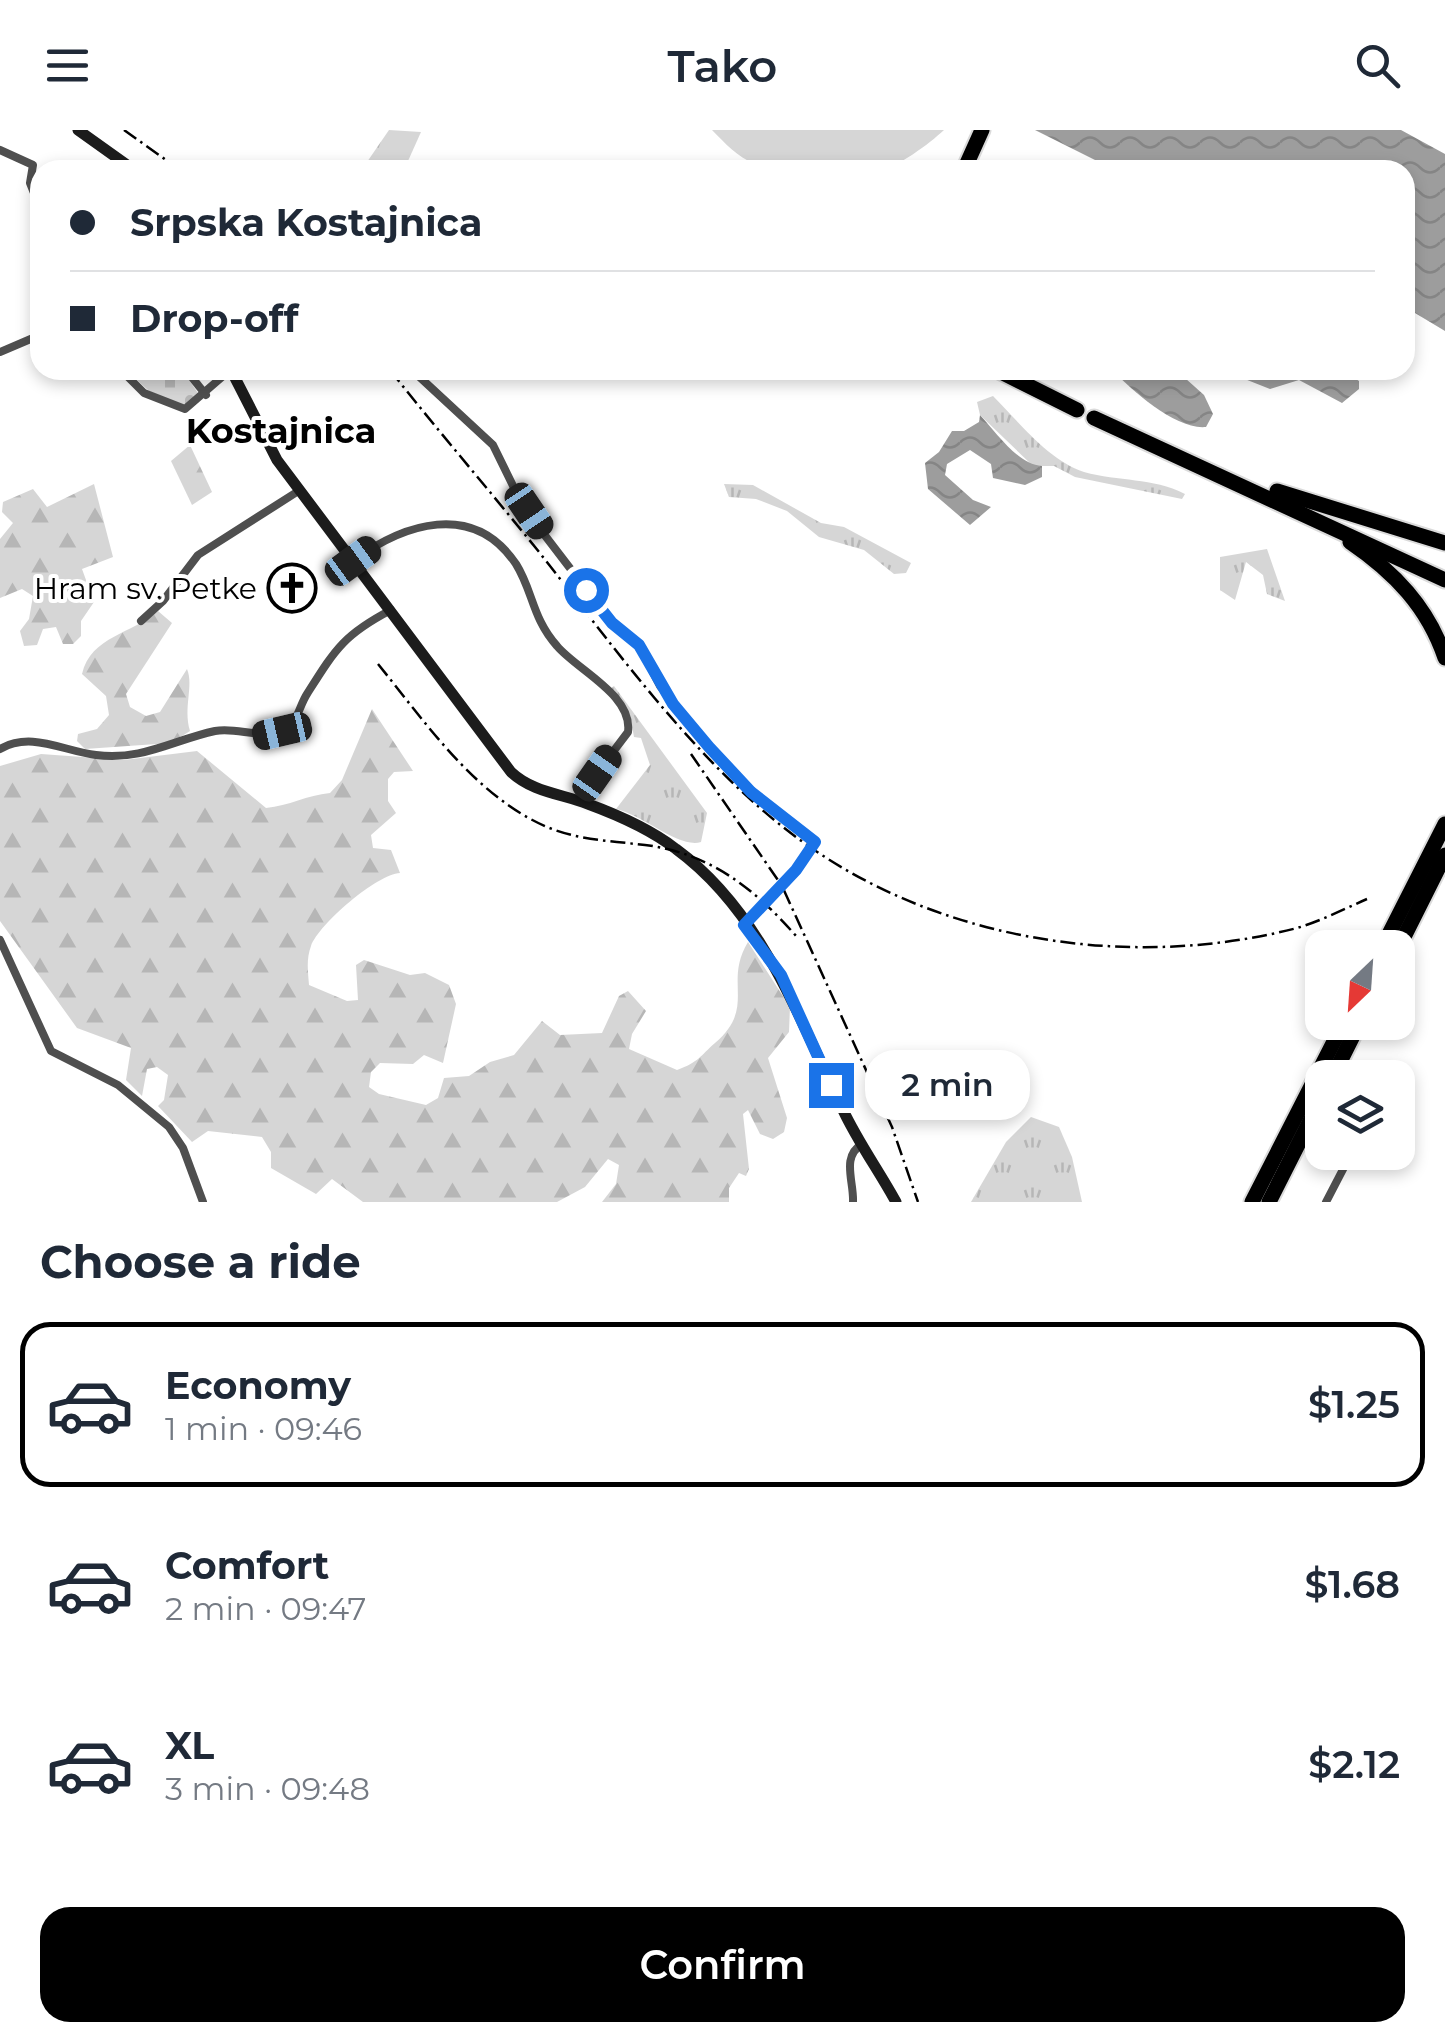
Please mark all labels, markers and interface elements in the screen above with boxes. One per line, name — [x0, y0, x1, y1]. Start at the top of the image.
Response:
icon: menu — [40, 38, 95, 93]
text: Tako — [668, 38, 777, 93]
icon: search — [1350, 38, 1405, 93]
text: Srpska Kostajnica — [130, 199, 483, 246]
text: Drop-off — [130, 295, 299, 342]
district label: Kostajnica — [186, 409, 376, 452]
car — [500, 478, 558, 544]
car — [320, 531, 386, 591]
church icon: Hram sv. Petke — [266, 562, 318, 614]
route start — [564, 568, 609, 613]
place label: Hram sv. Petke — [34, 570, 257, 607]
car — [249, 710, 315, 752]
car — [568, 740, 626, 806]
north arrow — [1305, 930, 1415, 1040]
map controls — [1305, 930, 1415, 1170]
callout: 2 min — [866, 1050, 1031, 1120]
button: layers — [1305, 1060, 1415, 1170]
route end — [809, 1063, 854, 1108]
text: 2 min — [901, 1065, 994, 1104]
text: Choose a ride — [40, 1234, 361, 1289]
icon: car — [45, 1360, 135, 1450]
text: Economy — [165, 1362, 351, 1409]
text: $1.25 — [1308, 1381, 1400, 1428]
text: 1 min · 09:46 — [165, 1409, 362, 1448]
icon: car — [45, 1540, 135, 1630]
text: Comfort — [165, 1542, 329, 1589]
text: $1.68 — [1305, 1561, 1400, 1608]
text: 2 min · 09:47 — [165, 1589, 366, 1628]
icon: car — [45, 1720, 135, 1810]
text: XL — [165, 1722, 214, 1769]
text: $2.12 — [1308, 1741, 1400, 1788]
text: 3 min · 09:48 — [165, 1769, 370, 1808]
button: Confirm — [40, 1907, 1405, 2022]

